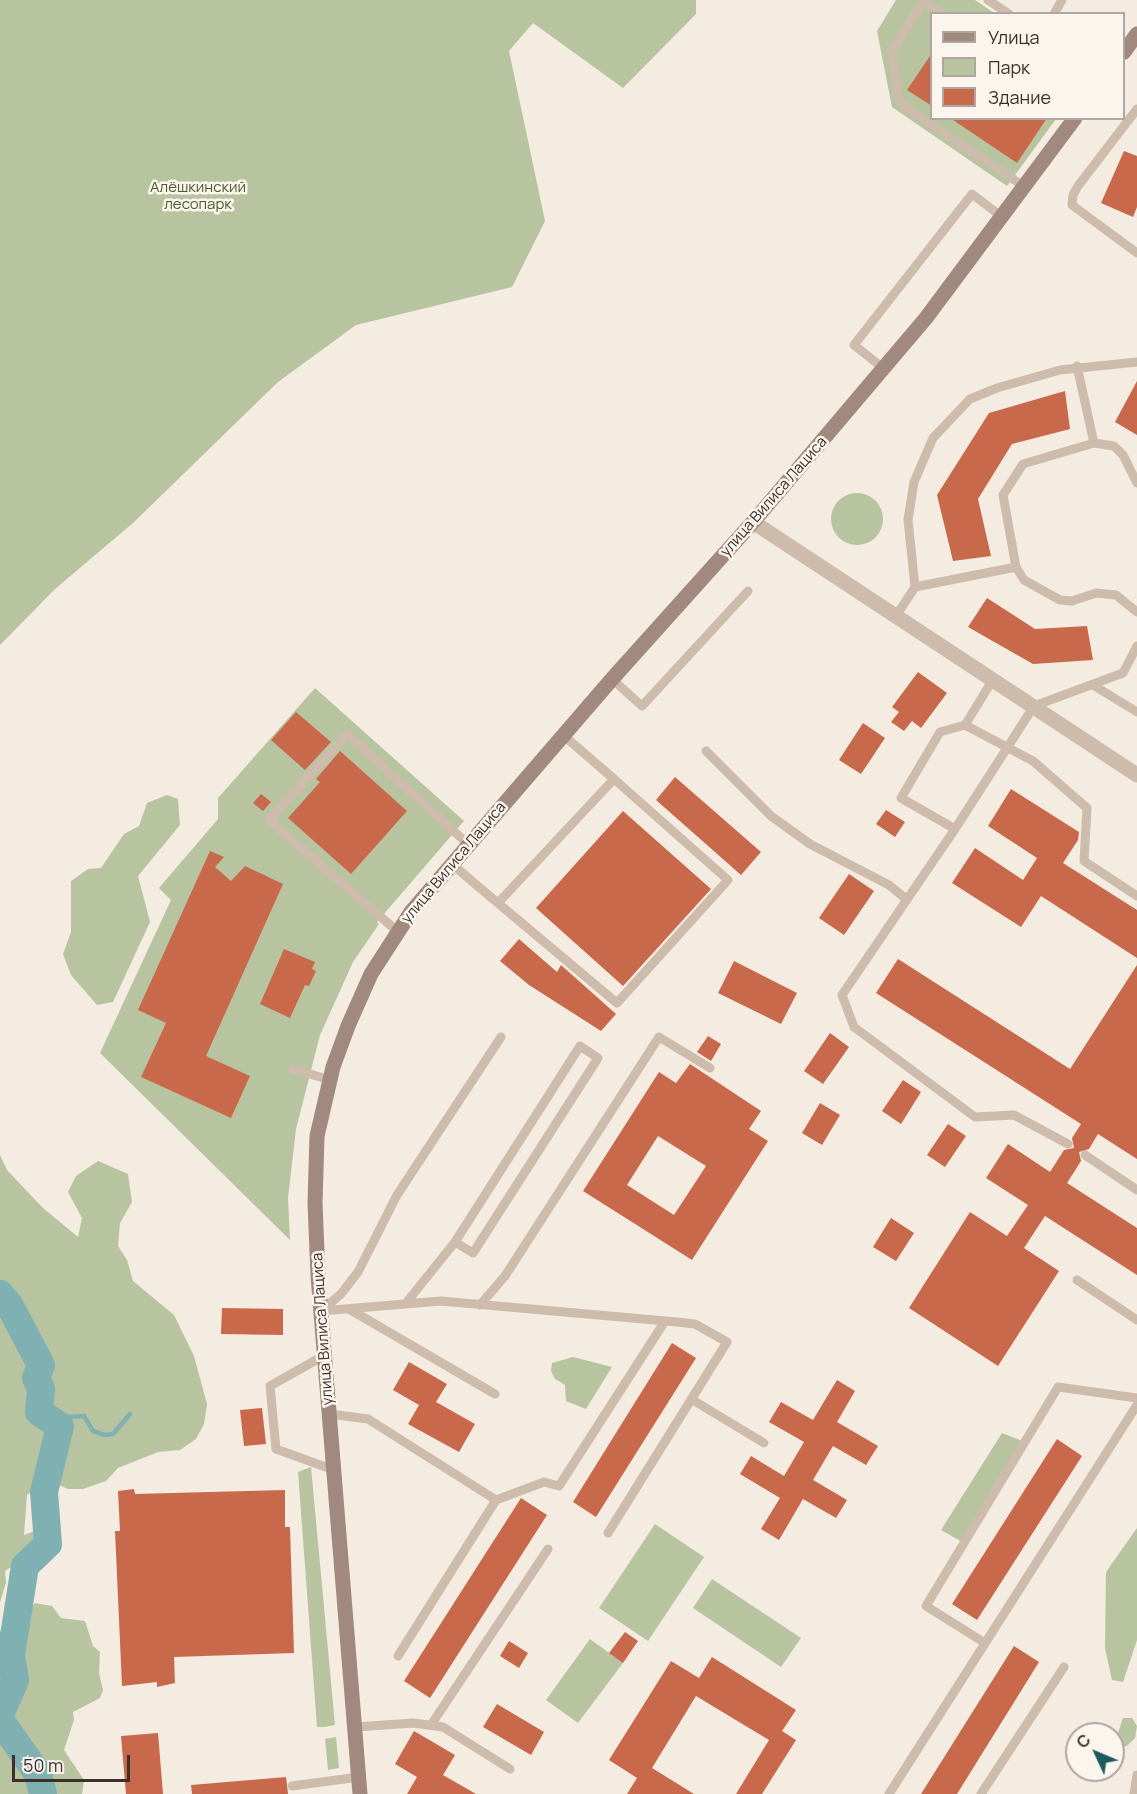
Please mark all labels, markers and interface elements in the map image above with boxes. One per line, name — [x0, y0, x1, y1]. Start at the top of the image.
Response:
legend — [930, 12, 1125, 120]
text: Улица — [988, 25, 1040, 49]
text: Парк — [988, 55, 1030, 79]
text: Здание — [988, 85, 1051, 109]
park label: Алёшкинский лесопарк — [150, 179, 246, 214]
street label: улица Вилиса Лациса — [717, 433, 831, 561]
street label: улица Вилиса Лациса — [398, 799, 510, 927]
street label: улица Вилиса Лациса — [309, 1252, 337, 1406]
north arrow — [1065, 1722, 1125, 1782]
text: С — [1071, 1729, 1096, 1753]
scale bar — [15, 1743, 134, 1781]
text: 50 m — [23, 1753, 63, 1777]

